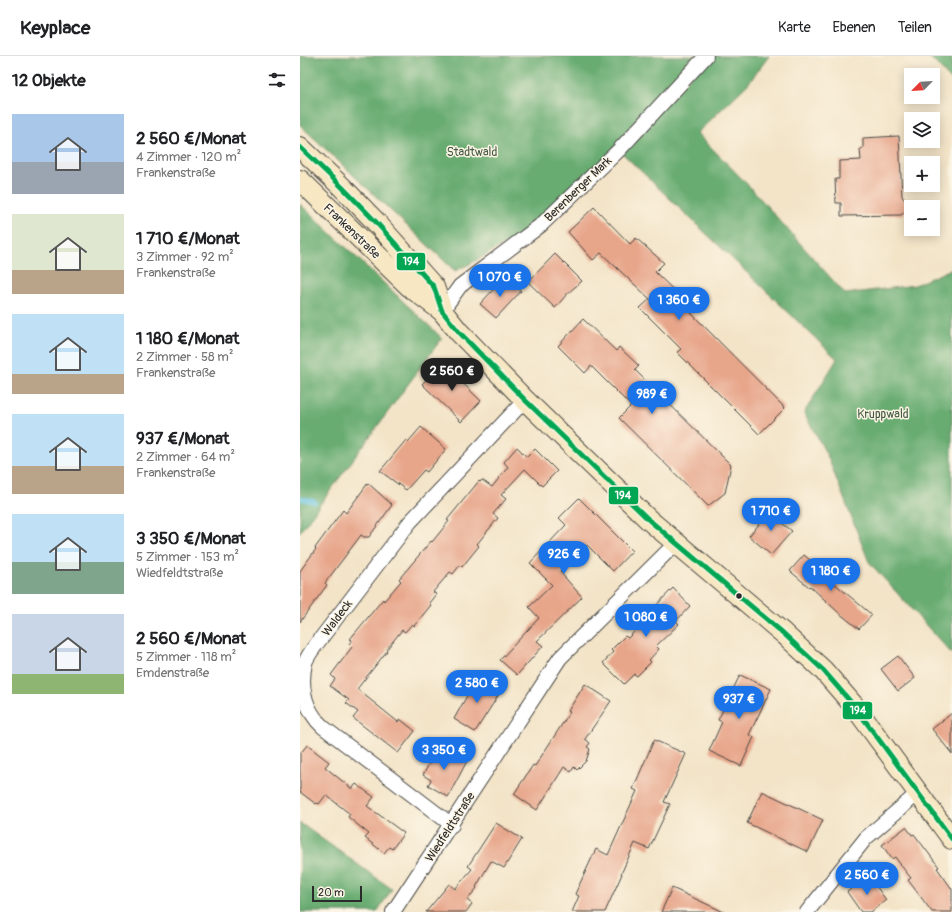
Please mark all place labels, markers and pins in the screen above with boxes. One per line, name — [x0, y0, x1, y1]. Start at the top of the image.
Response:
pin: 1 070 € — [463, 264, 537, 298]
pin: 1 360 € — [642, 287, 716, 321]
pin: 2 560 € — [415, 358, 489, 392]
pin: 989 € — [624, 381, 680, 415]
pin: 1 710 € — [734, 498, 808, 532]
pin: 926 € — [536, 541, 592, 575]
pin: 1 180 € — [794, 558, 868, 592]
unlabelled marker — [734, 591, 744, 601]
pin: 1 080 € — [609, 604, 683, 638]
pin: 2 580 € — [440, 670, 514, 704]
pin: 937 € — [711, 686, 767, 720]
pin: 3 350 € — [407, 737, 481, 771]
pin: 2 560 € — [830, 862, 904, 896]

